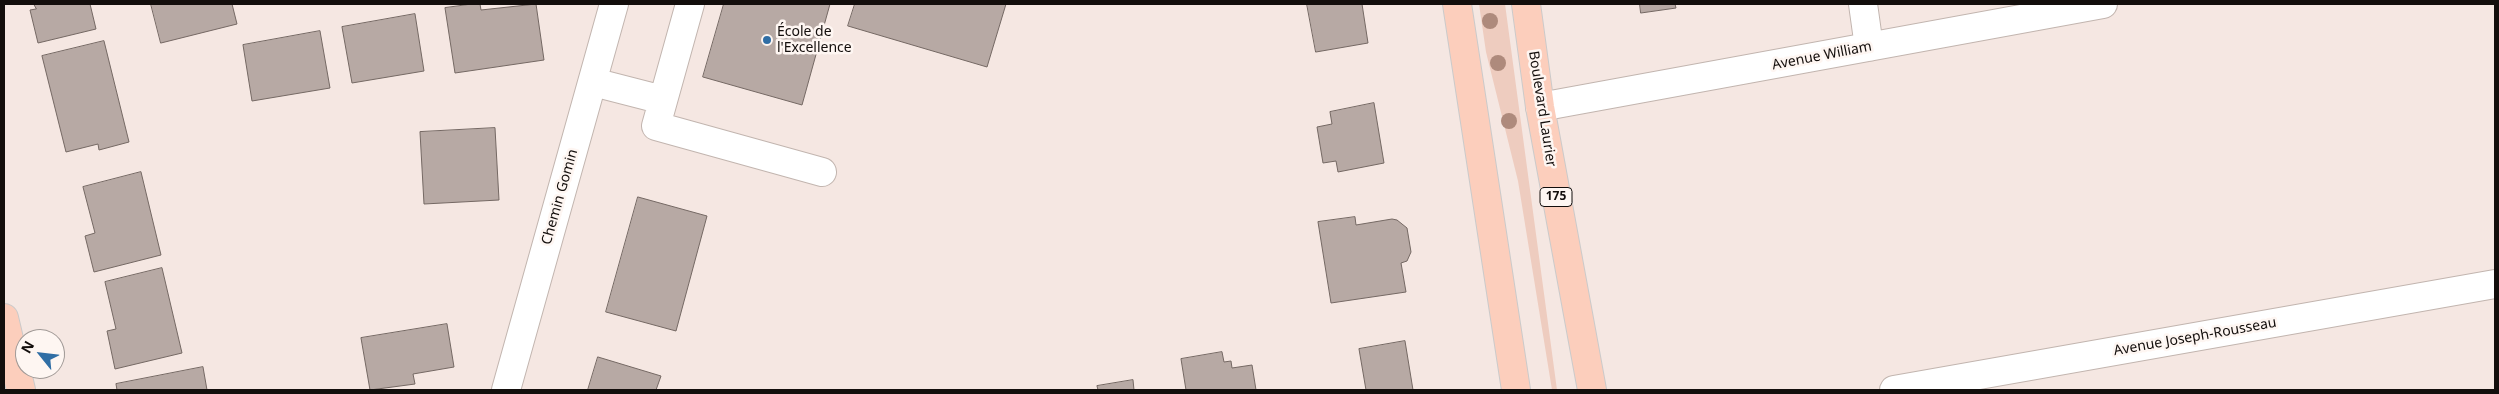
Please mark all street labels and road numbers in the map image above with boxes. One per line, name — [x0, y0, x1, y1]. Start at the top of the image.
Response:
street label: Avenue William — [1771, 38, 1873, 74]
street label: Boulevard Laurier — [1525, 50, 1559, 168]
street label: Chemin Gomin — [538, 147, 582, 247]
road number: 175 — [1540, 188, 1572, 206]
street label: Avenue Joseph-Rousseau — [2112, 314, 2278, 360]

